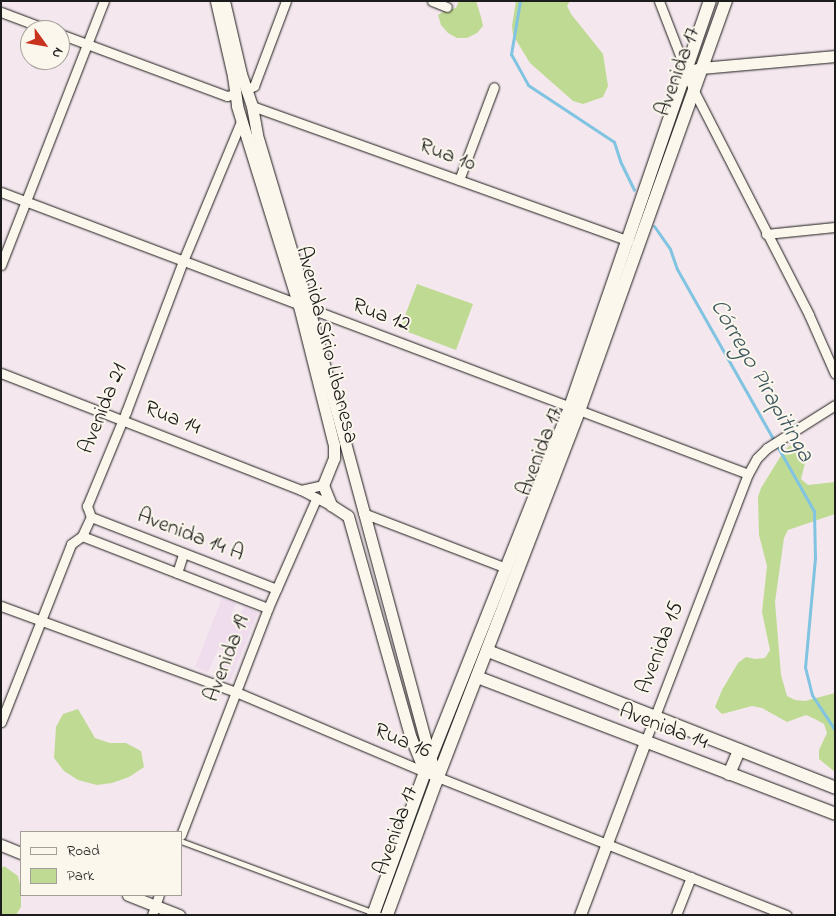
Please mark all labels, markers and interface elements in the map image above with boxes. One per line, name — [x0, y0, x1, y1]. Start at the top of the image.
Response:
north arrow — [20, 20, 70, 70]
street label: Avenida 17 — [651, 24, 707, 120]
text: N — [46, 43, 69, 62]
street label: Rua 10 — [415, 134, 479, 178]
street label: Avenida Sírio Libanesa — [289, 244, 363, 446]
street label: Rua 12 — [348, 293, 414, 339]
water label: Córrego Pirapitinga — [703, 295, 819, 467]
street label: Avenida 21 — [74, 360, 134, 458]
street label: Rua 14 — [140, 396, 204, 442]
street label: Avenida 17 — [512, 404, 570, 500]
street label: Avenida 14 A — [133, 504, 247, 568]
street label: Avenida 15 — [631, 598, 691, 698]
street label: Avenida 19 — [199, 612, 257, 706]
street label: Avenida 14 — [615, 699, 711, 757]
street label: Rua 16 — [370, 718, 434, 766]
street label: Avenida 17 — [369, 783, 425, 879]
legend — [20, 831, 182, 896]
text: Road — [67, 840, 100, 862]
text: Park — [67, 865, 94, 887]

